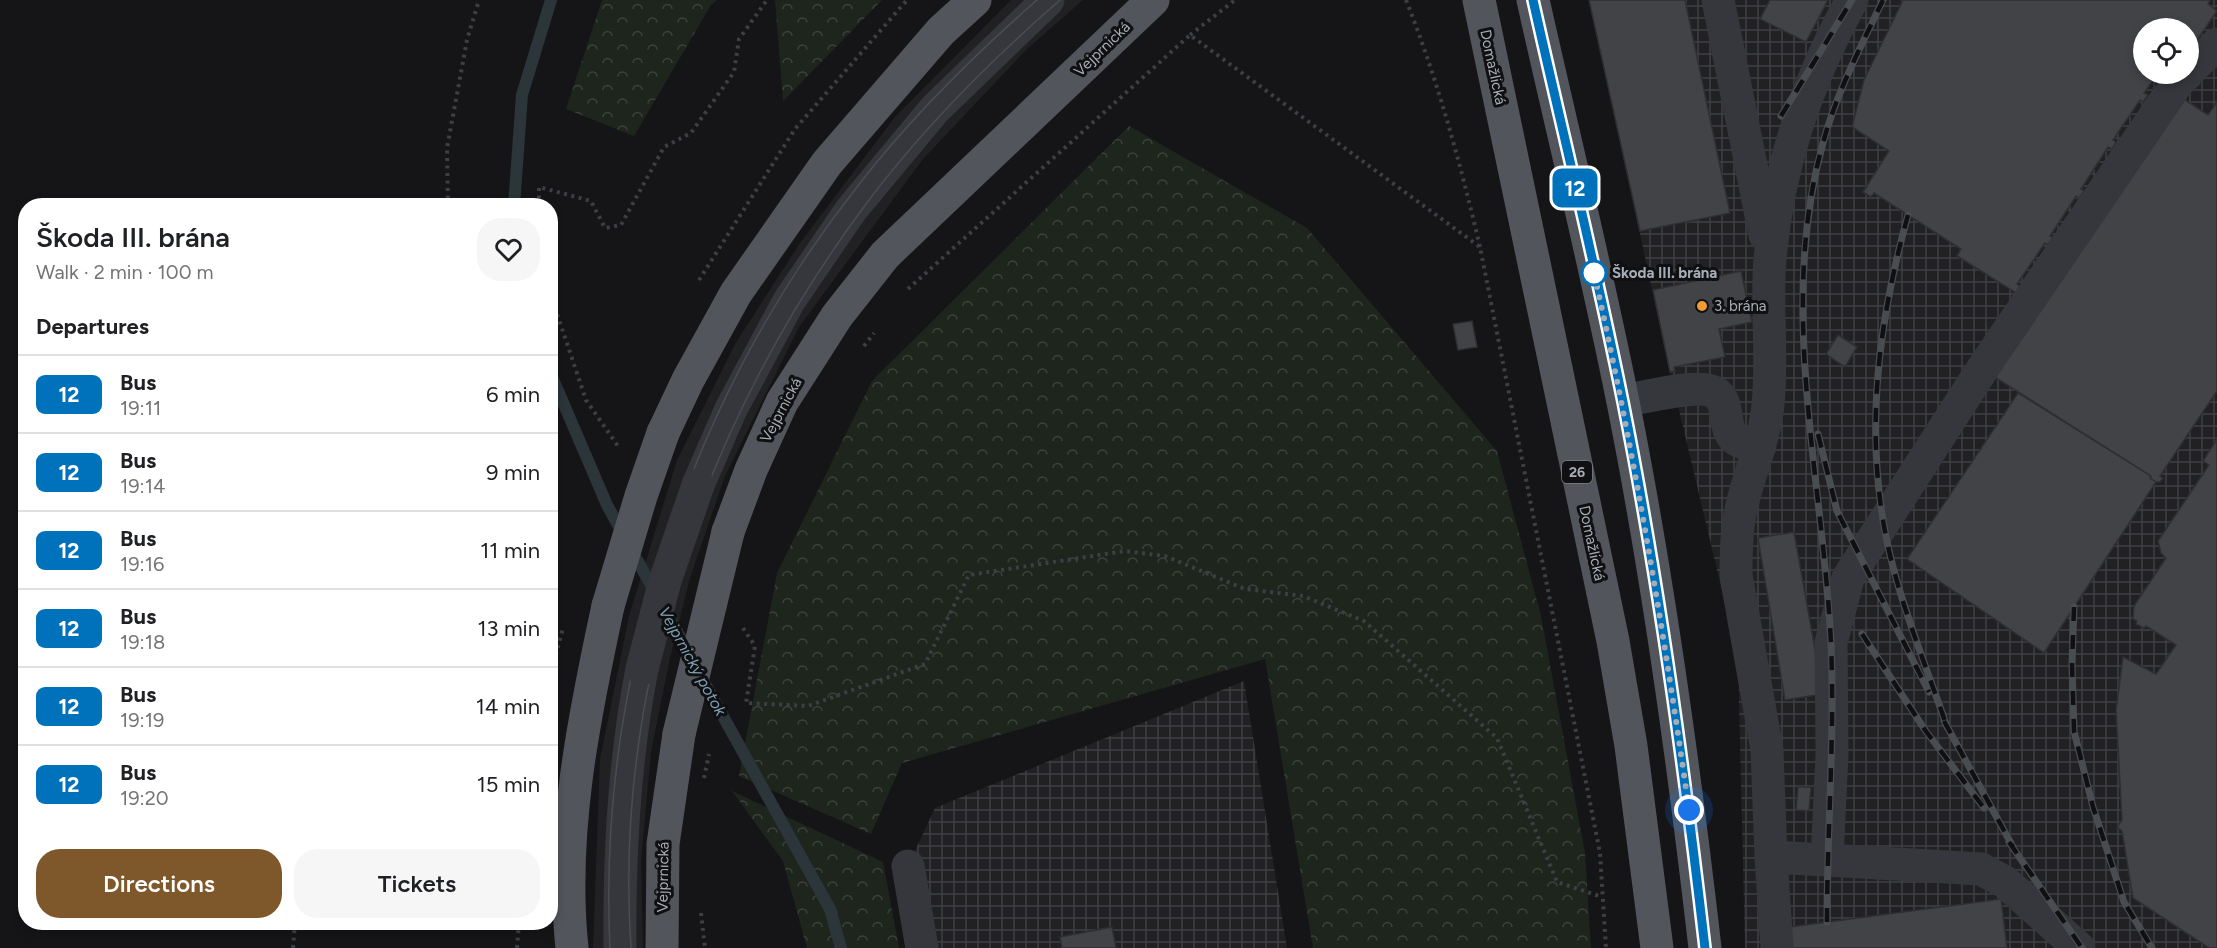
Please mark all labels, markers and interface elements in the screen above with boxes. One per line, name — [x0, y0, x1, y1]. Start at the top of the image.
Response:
street label: Vejprnická — [1070, 18, 1134, 80]
map controls — [2133, 18, 2199, 84]
button: locate — [2133, 18, 2199, 84]
street label: Domažlická — [1476, 28, 1510, 106]
line badge: 12 — [1548, 168, 1602, 207]
text: 12 — [1564, 176, 1586, 201]
button: heart — [477, 218, 540, 281]
text: Škoda III. brána — [36, 220, 230, 254]
text: Walk · 2 min · 100 m — [36, 260, 213, 284]
marker: Škoda III. brána — [1581, 260, 1607, 286]
place label: Škoda III. brána — [1612, 264, 1717, 282]
place label: 3. brána — [1714, 297, 1767, 315]
marker: 3. brána — [1695, 299, 1709, 313]
text: Departures — [36, 313, 149, 340]
text: Bus — [120, 369, 156, 396]
street label: Vejprnická — [756, 375, 806, 445]
text: 6 min — [486, 381, 540, 408]
text: 12 — [58, 382, 80, 407]
text: 19:11 — [120, 396, 161, 420]
text: Bus — [120, 447, 156, 474]
text: 9 min — [486, 459, 540, 486]
text: 12 — [58, 460, 80, 485]
road number: 26 — [1562, 461, 1592, 483]
text: 19:14 — [120, 474, 165, 498]
street label: Domažlická — [1575, 504, 1609, 582]
text: Bus — [120, 525, 156, 552]
text: 11 min — [480, 537, 540, 564]
text: 12 — [58, 538, 80, 563]
text: 19:16 — [120, 552, 164, 576]
text: Bus — [120, 603, 156, 630]
water label: Vejprnický potok — [655, 603, 731, 720]
text: 13 min — [477, 615, 540, 642]
text: 12 — [58, 616, 80, 641]
text: 19:18 — [120, 630, 165, 654]
text: Bus — [120, 681, 156, 708]
text: 14 min — [476, 693, 540, 720]
text: 12 — [58, 694, 80, 719]
text: 19:19 — [120, 708, 164, 732]
text: Bus — [120, 759, 156, 786]
text: 15 min — [477, 771, 540, 798]
text: 12 — [58, 772, 80, 797]
text: 19:20 — [120, 786, 169, 810]
your location — [1674, 795, 1704, 825]
street label: Vejprnická — [653, 842, 673, 912]
button: Directions — [36, 849, 282, 918]
button: Tickets — [294, 849, 540, 918]

